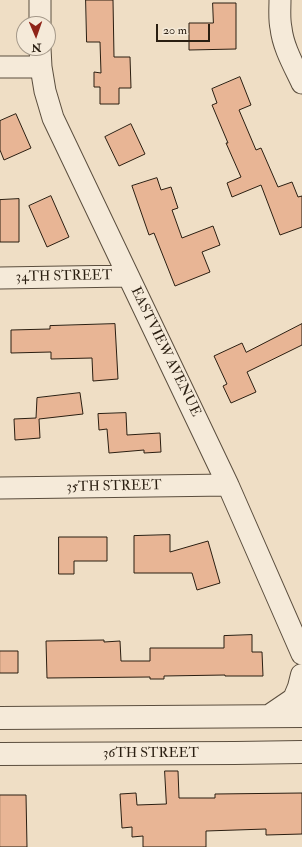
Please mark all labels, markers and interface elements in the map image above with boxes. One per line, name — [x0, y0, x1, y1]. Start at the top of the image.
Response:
north arrow — [16, 16, 56, 56]
scale bar — [158, 16, 212, 42]
text: 20 m — [163, 23, 187, 38]
text: N — [31, 41, 42, 54]
street label: 34TH STREET — [16, 268, 112, 286]
street label: EASTVIEW AVENUE — [126, 284, 204, 420]
street label: 35TH STREET — [66, 478, 162, 496]
street label: 36TH STREET — [103, 746, 199, 762]

